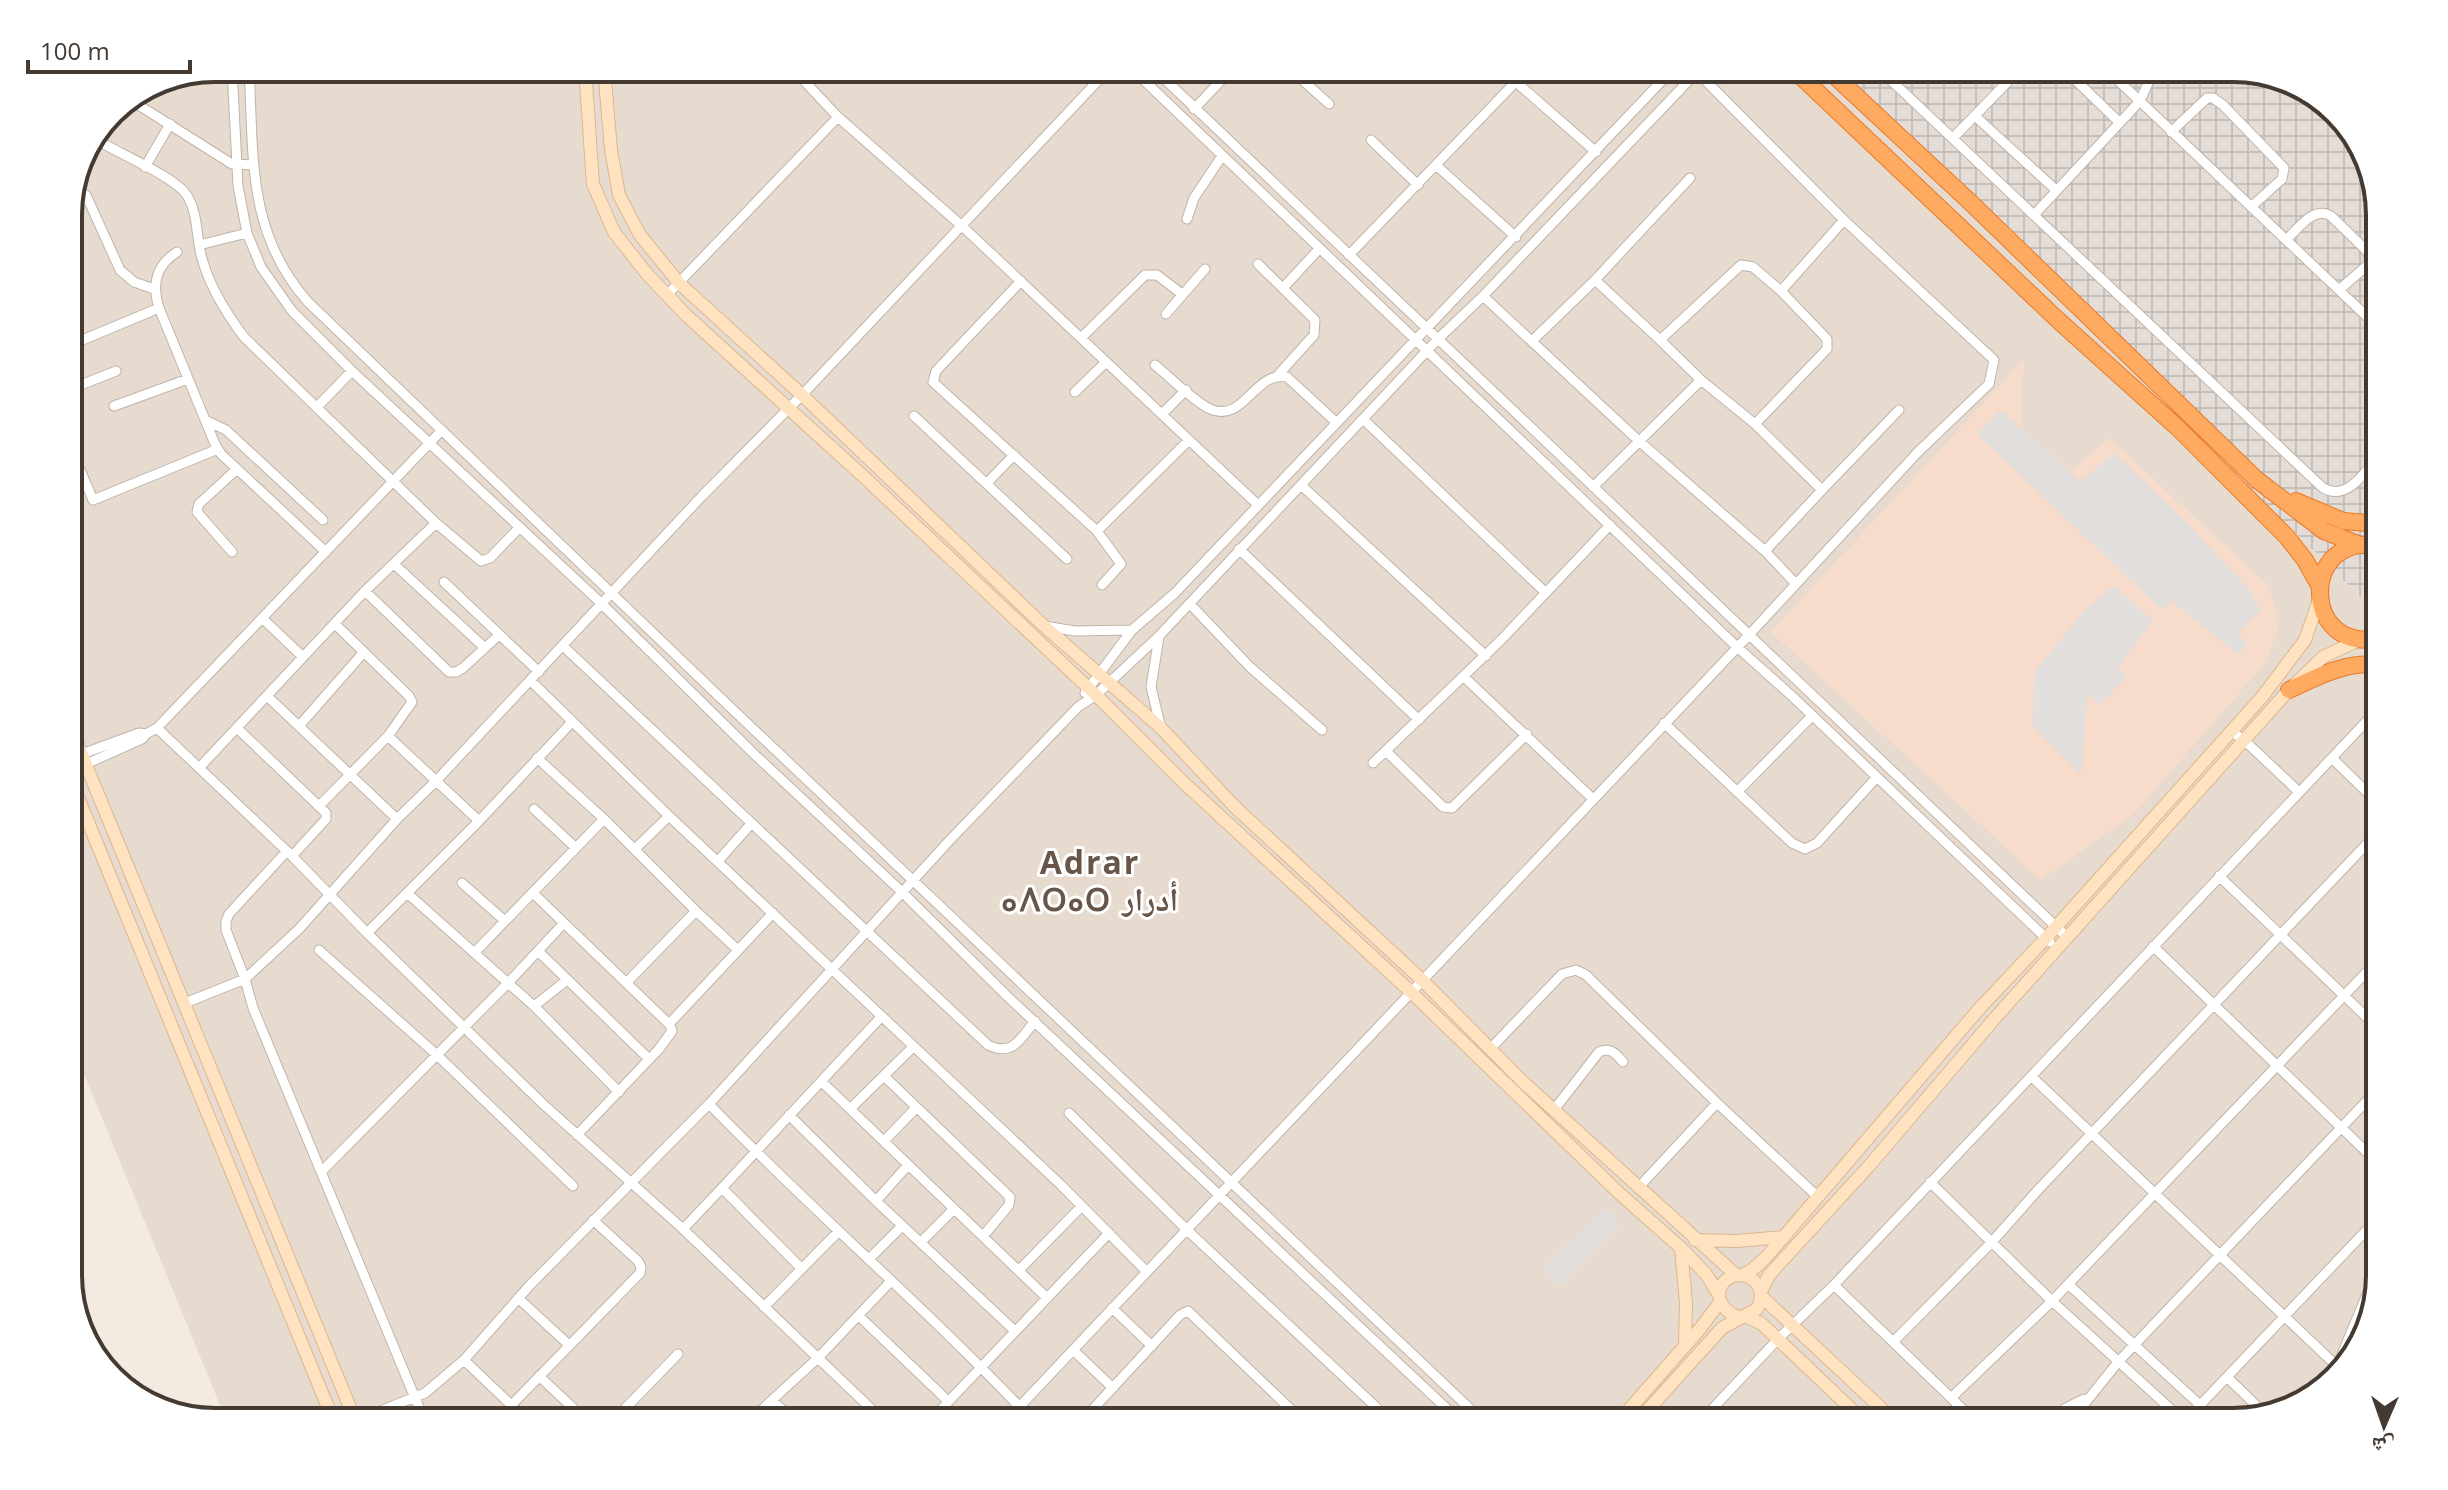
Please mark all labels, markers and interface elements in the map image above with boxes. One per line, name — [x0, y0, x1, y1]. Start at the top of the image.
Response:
scale bar — [28, 24, 190, 74]
text: 100 m — [40, 34, 110, 67]
district label: Adrar ⴰⴷⵔⴰⵔ أدرار — [1002, 840, 1178, 920]
north arrow — [2344, 1386, 2424, 1466]
text: ش — [2371, 1432, 2395, 1462]

